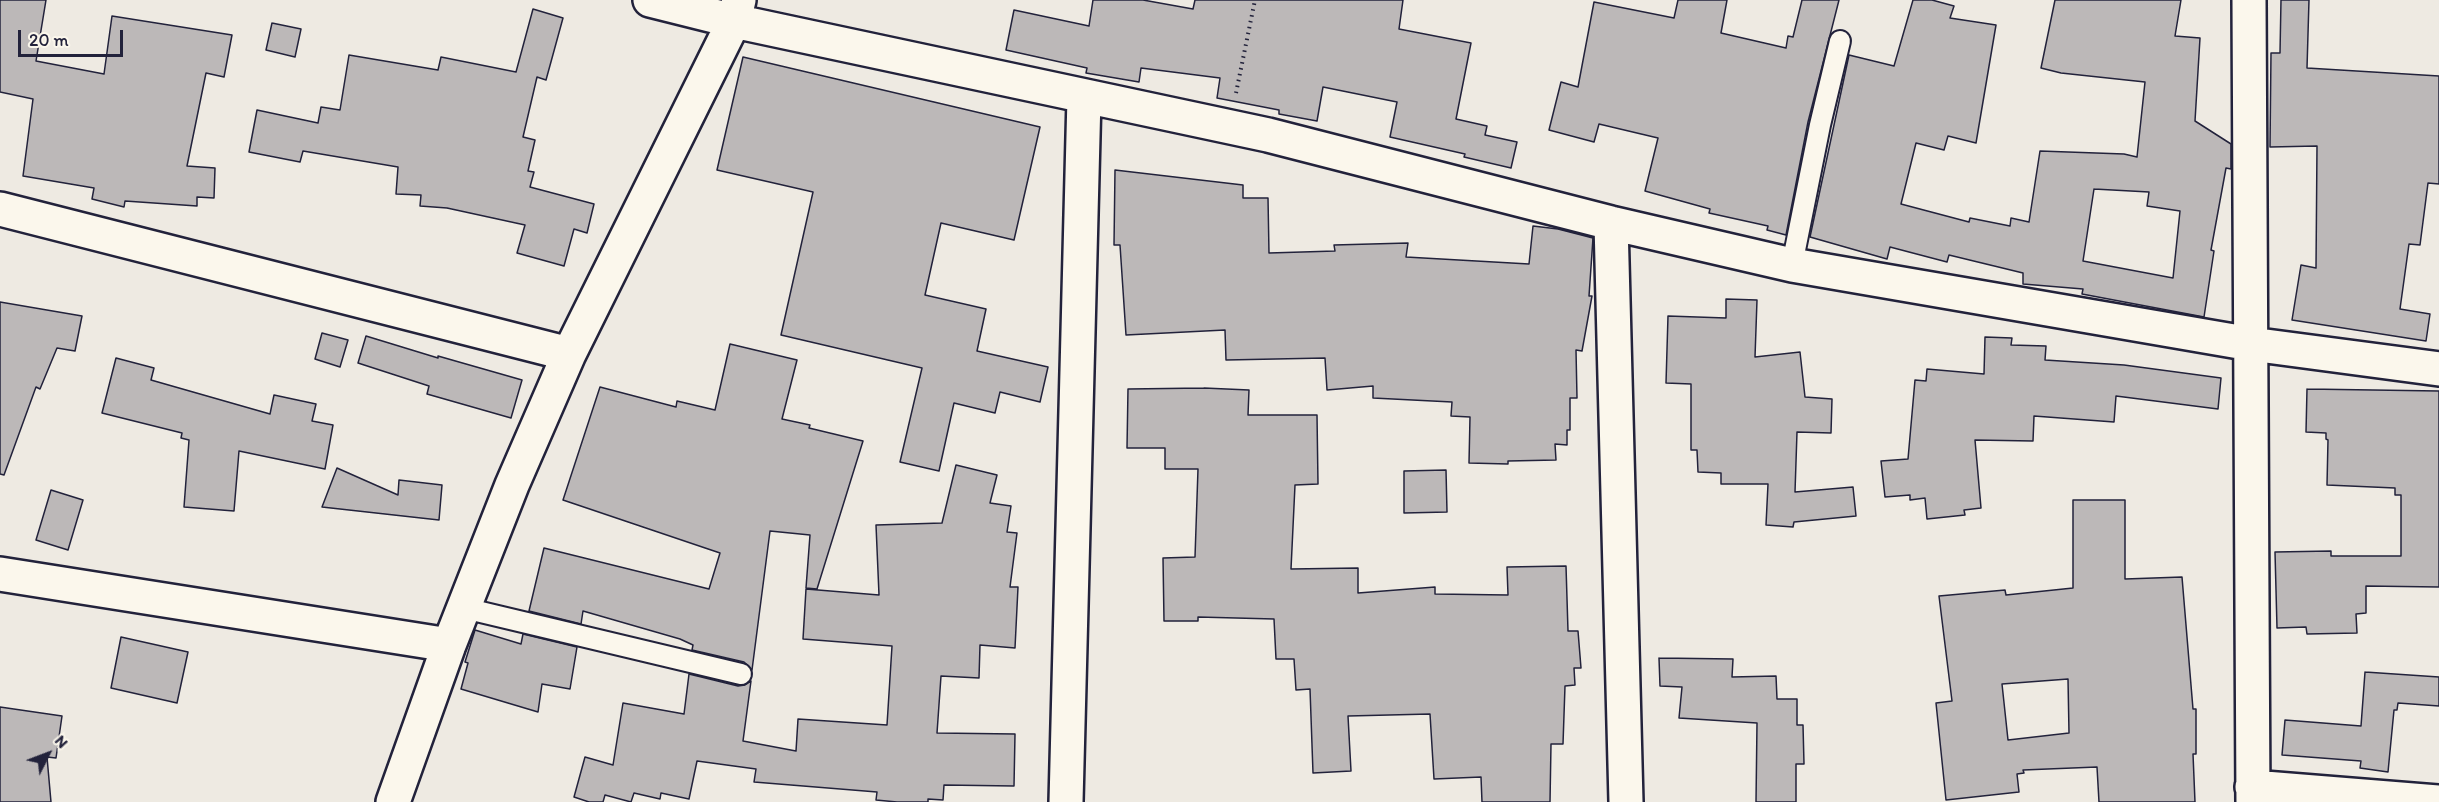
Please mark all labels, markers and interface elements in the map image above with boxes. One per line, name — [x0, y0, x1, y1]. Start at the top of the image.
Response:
scale bar — [21, 18, 126, 56]
text: 20 m — [29, 29, 69, 51]
north arrow — [18, 724, 78, 784]
text: N — [51, 731, 72, 752]

